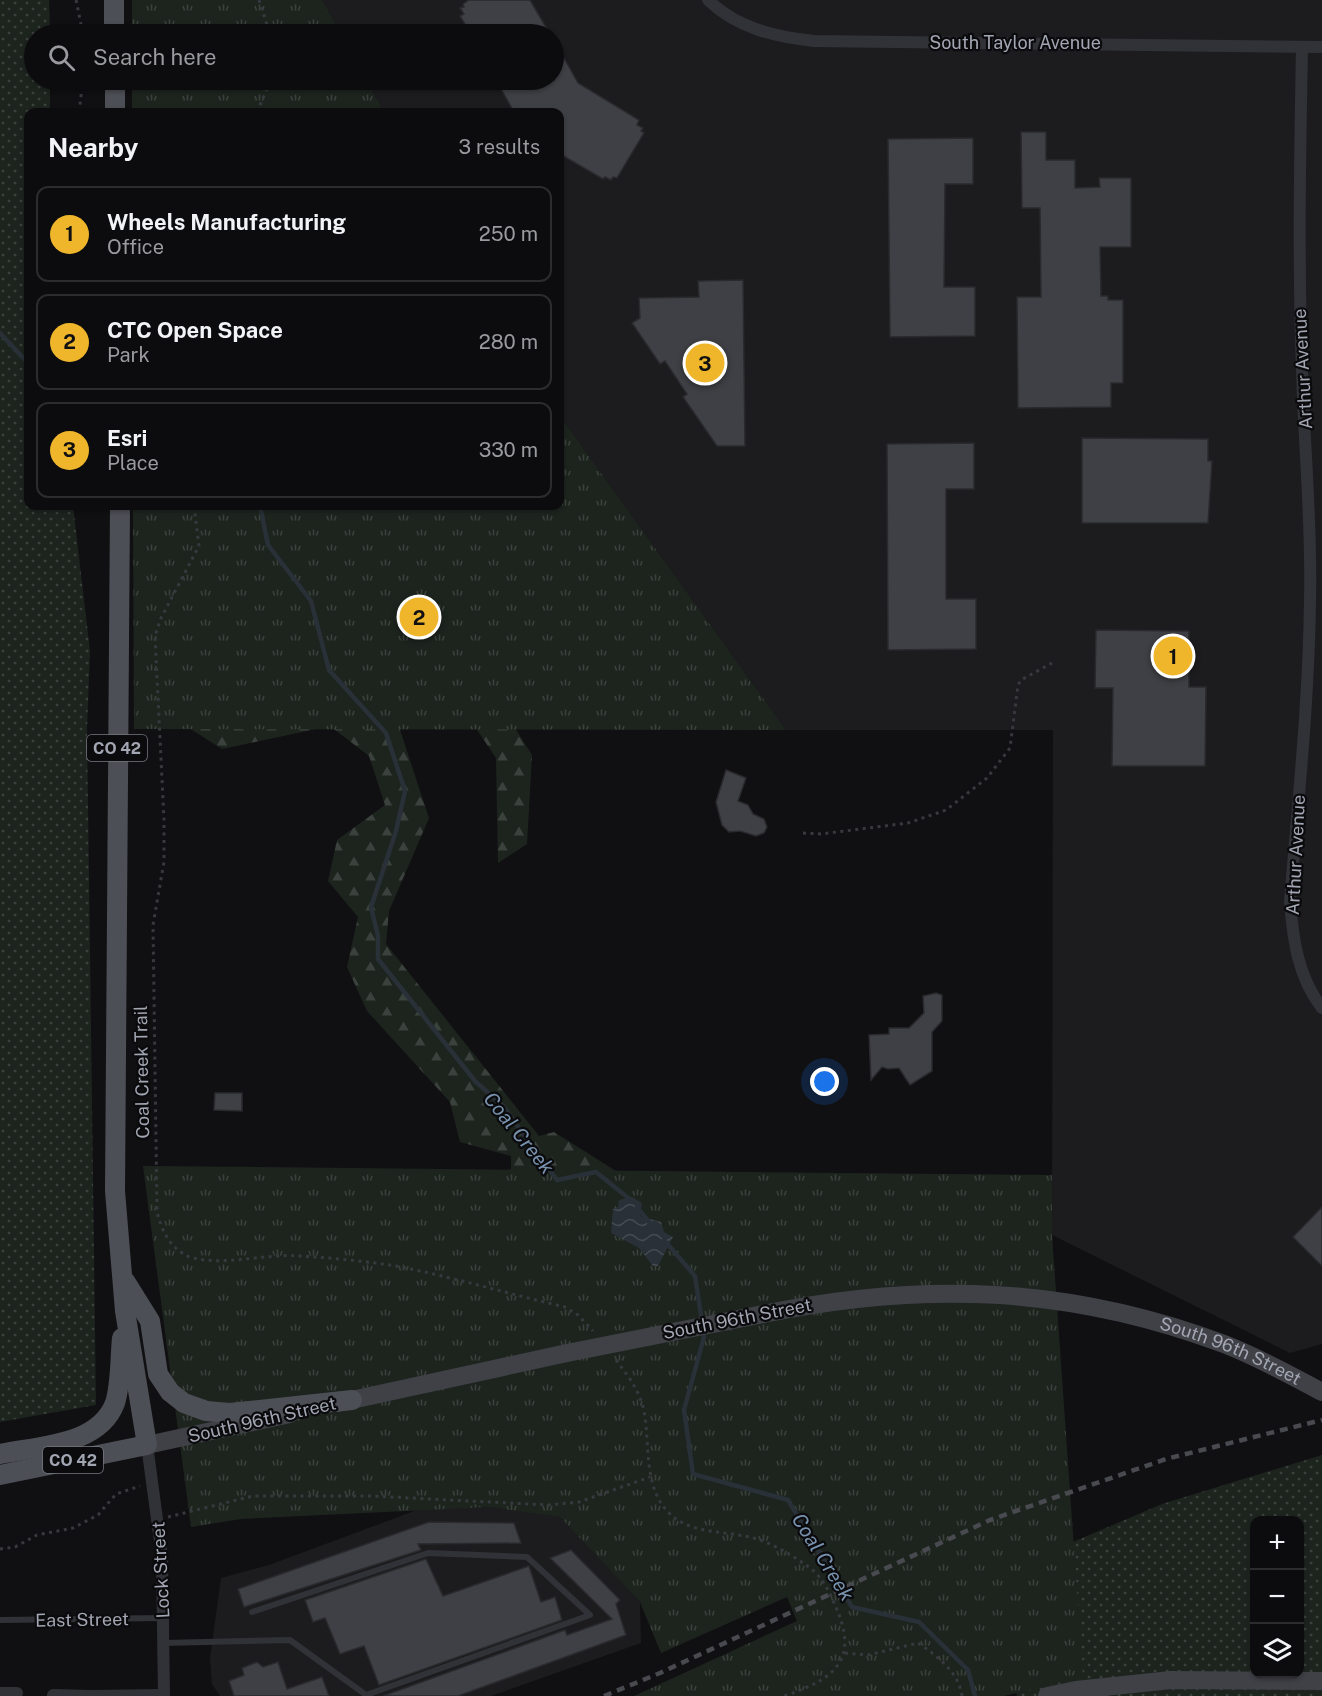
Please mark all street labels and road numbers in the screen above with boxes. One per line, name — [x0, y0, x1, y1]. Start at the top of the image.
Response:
street label: South Taylor Avenue — [929, 32, 1101, 53]
street label: Arthur Avenue — [1289, 308, 1316, 430]
road number: CO 42 — [87, 735, 147, 761]
street label: Arthur Avenue — [1282, 794, 1309, 916]
street label: Coal Creek Trail — [130, 1005, 153, 1139]
street label: South 96th Street — [661, 1294, 813, 1343]
street label: South 96th Street — [1157, 1312, 1305, 1389]
street label: South 96th Street — [186, 1392, 338, 1447]
road number: CO 42 — [43, 1447, 103, 1473]
street label: Lock Street — [147, 1521, 174, 1619]
street label: East Street — [35, 1608, 129, 1631]

